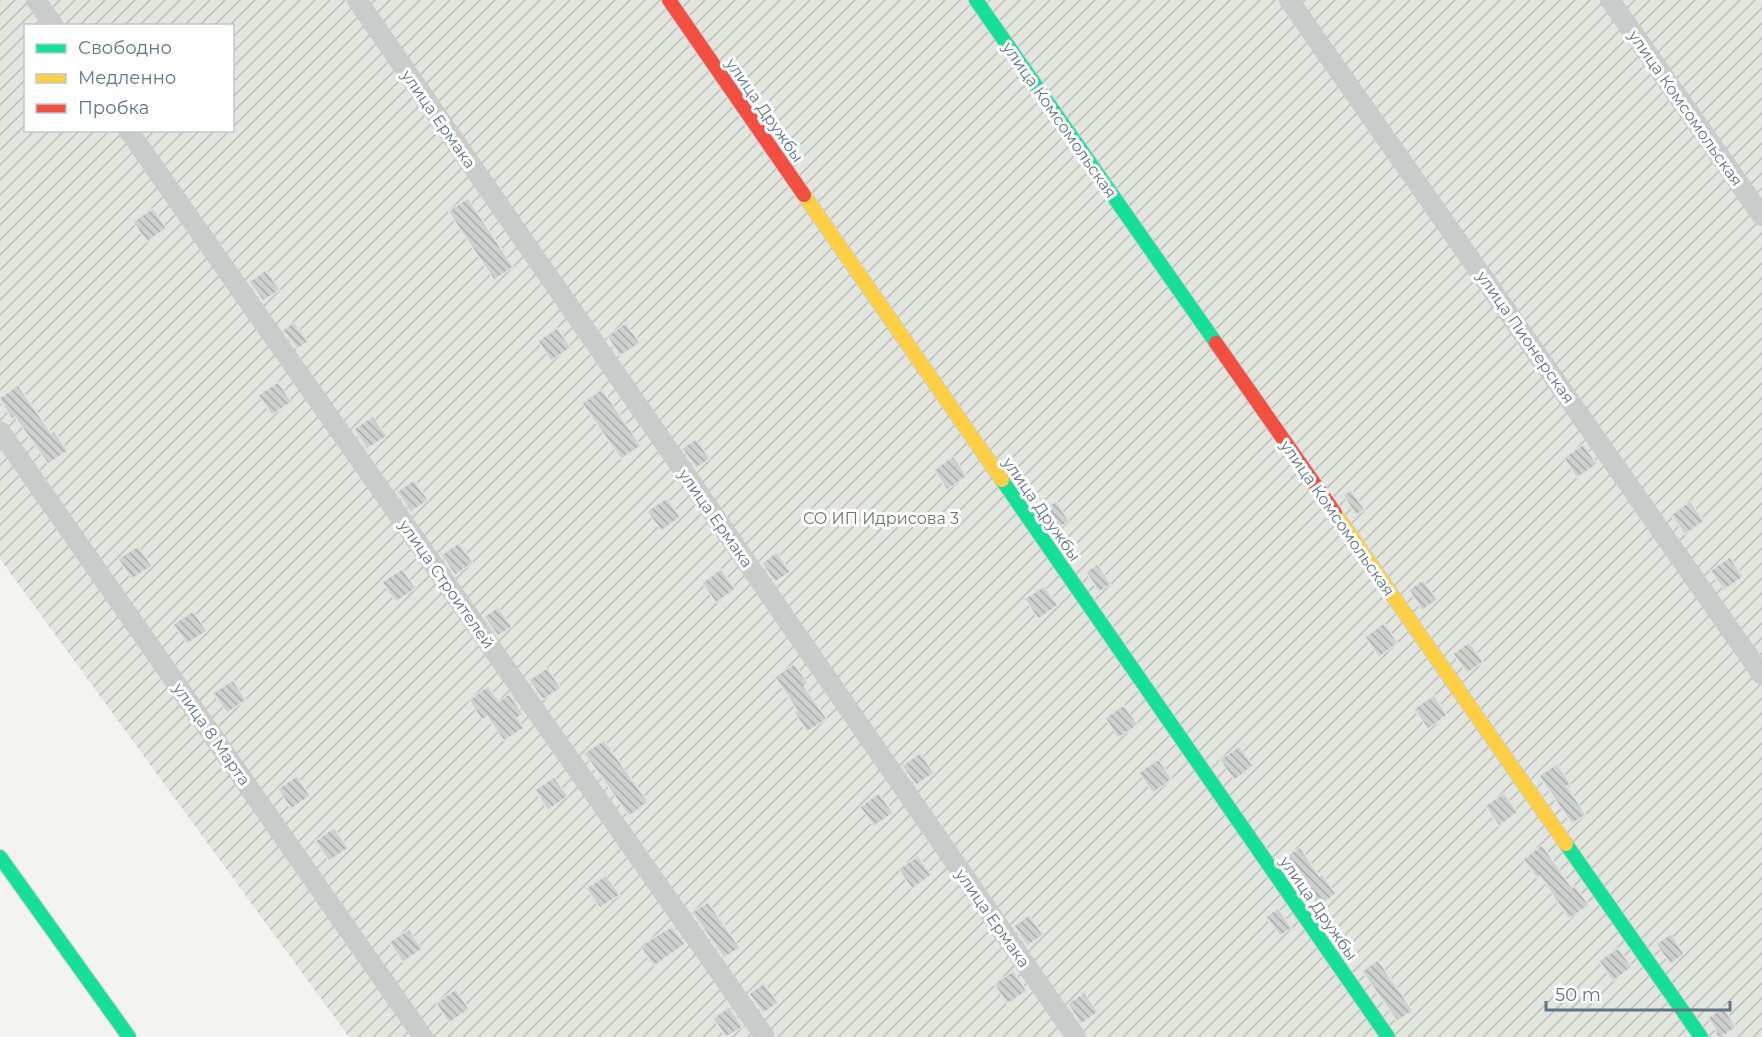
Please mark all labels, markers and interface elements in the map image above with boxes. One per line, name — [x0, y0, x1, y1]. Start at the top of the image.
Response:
legend — [24, 24, 234, 132]
street label: улица Комсомольская — [1624, 26, 1747, 190]
text: Свободно — [78, 37, 172, 59]
street label: улица Комсомольская — [998, 38, 1121, 202]
street label: улица Дружбы — [721, 54, 807, 166]
street label: улица Ермака — [397, 65, 480, 172]
text: Медленно — [78, 67, 176, 89]
text: Пробка — [78, 97, 149, 119]
street label: улица Пионерская — [1472, 267, 1579, 407]
street label: улица Комсомольская — [1276, 436, 1399, 600]
street label: улица Дружбы — [998, 453, 1084, 565]
street label: улица Ермака — [674, 464, 757, 571]
park label: СО ИП Идрисова 3 — [803, 509, 959, 528]
street label: улица Строителей — [394, 515, 498, 652]
street label: улица 8 Марта — [169, 679, 254, 789]
street label: улица Дружбы — [1275, 852, 1361, 964]
street label: улица Ермака — [951, 864, 1034, 971]
scale bar — [1546, 974, 1730, 1012]
text: 50 m — [1555, 984, 1601, 1006]

